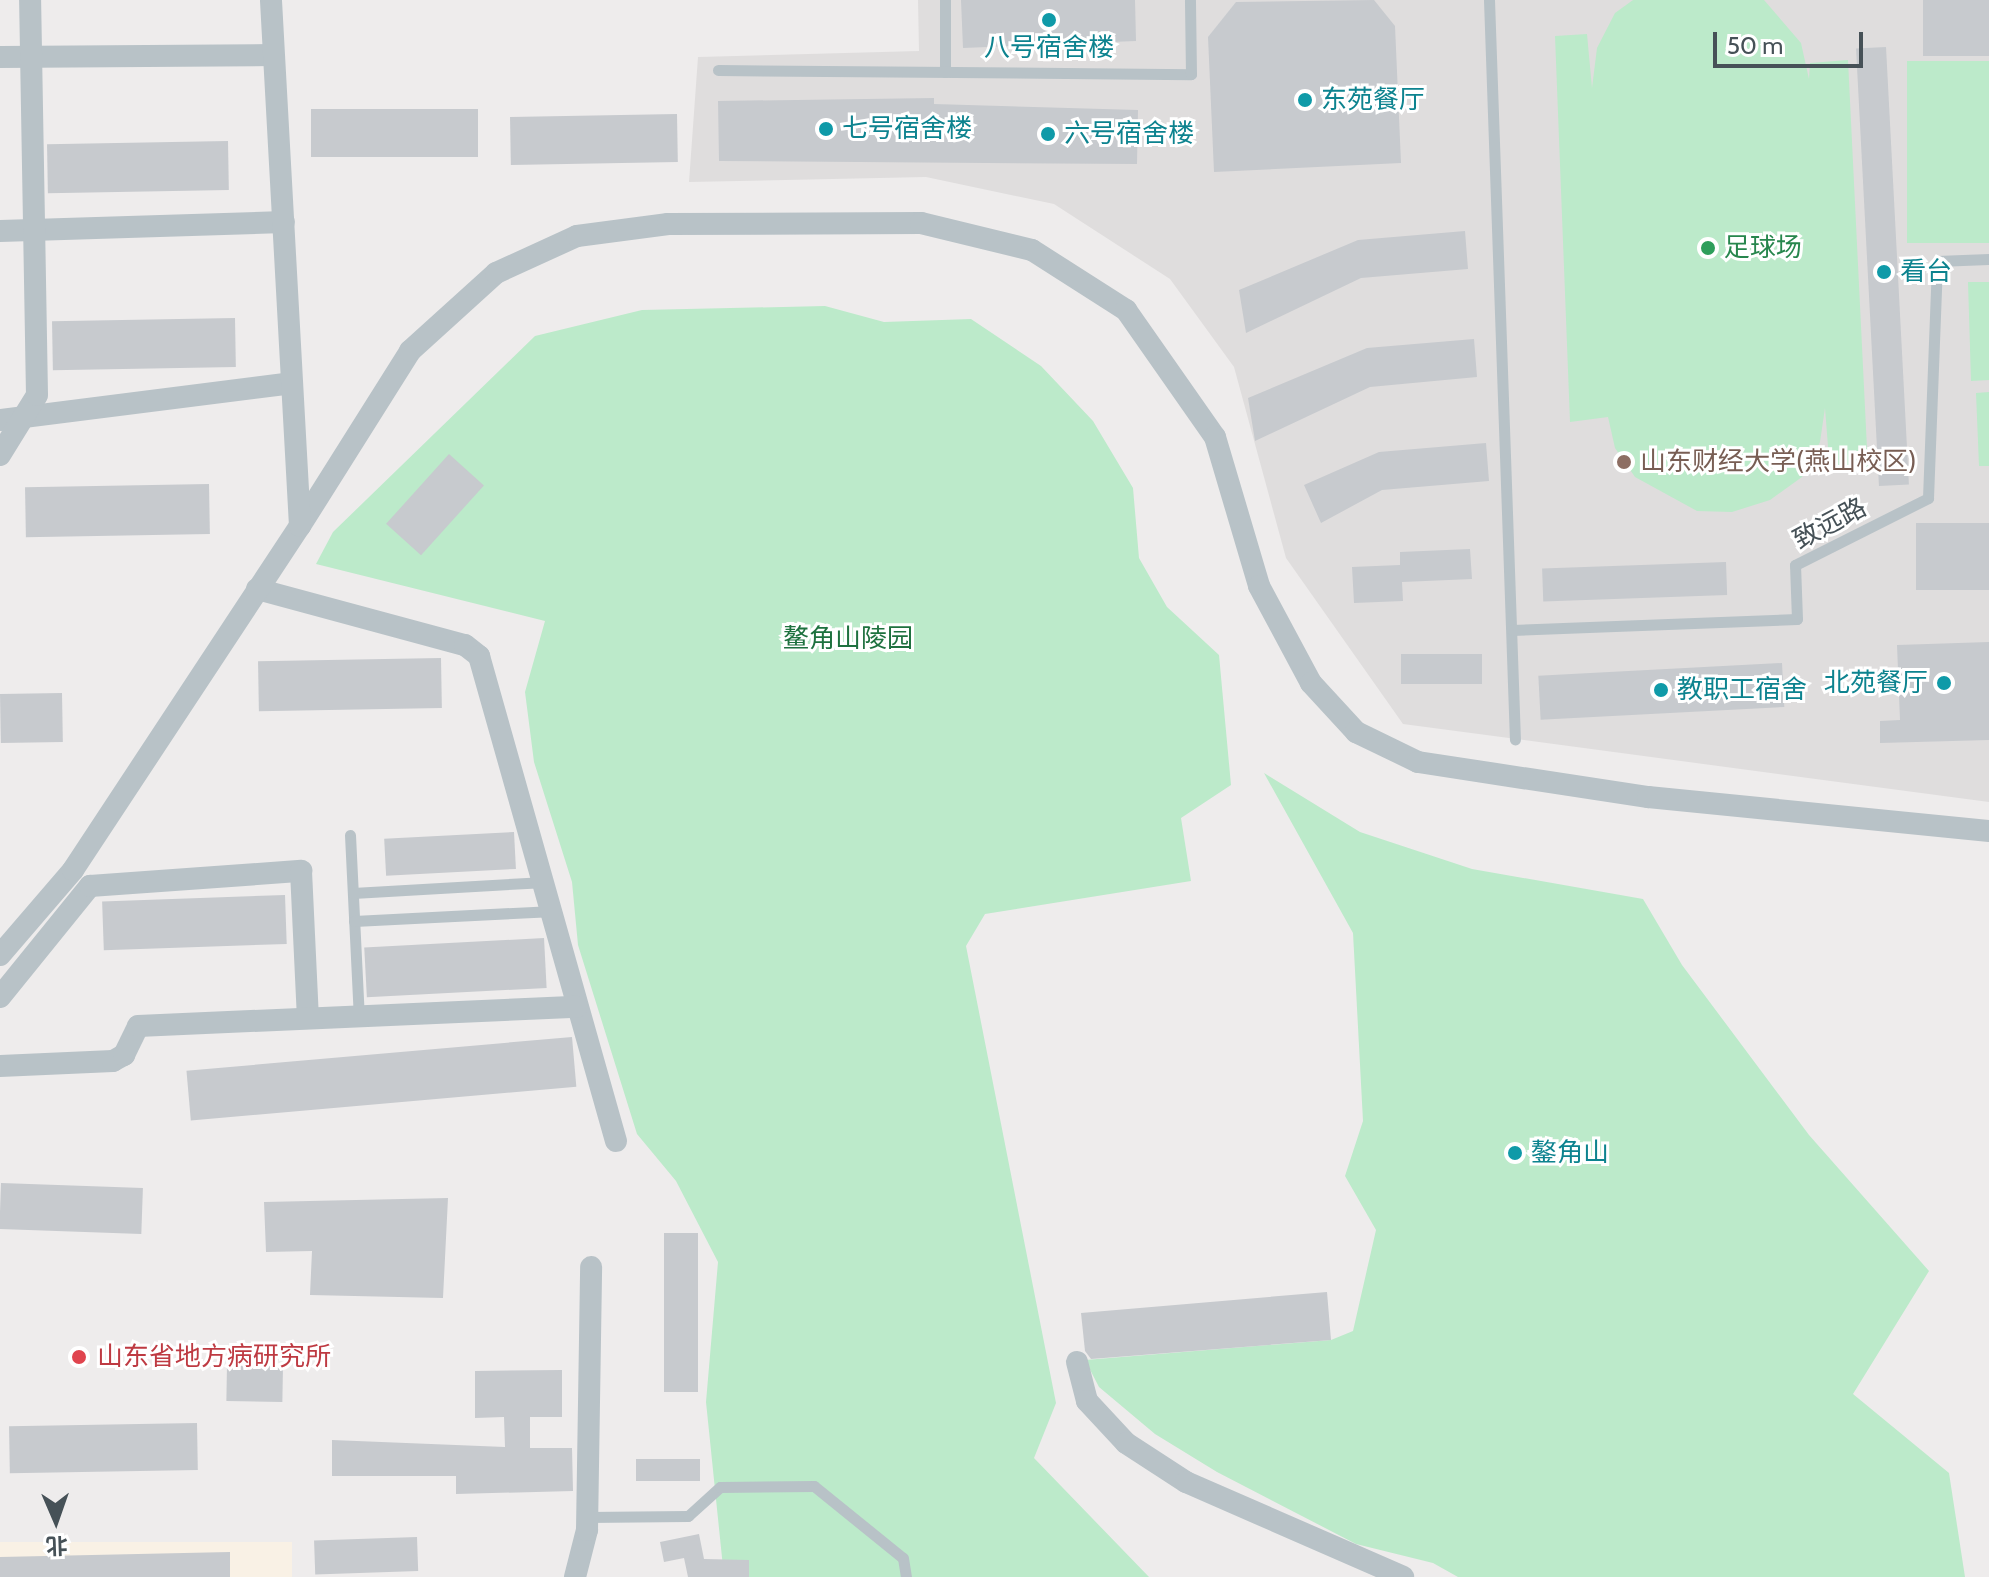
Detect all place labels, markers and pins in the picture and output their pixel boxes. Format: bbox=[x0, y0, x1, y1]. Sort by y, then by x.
marker: 八号宿舍楼 bbox=[1040, 11, 1058, 29]
place label: 八号宿舍楼 bbox=[984, 32, 1114, 64]
place label: 东苑餐厅 bbox=[1321, 84, 1425, 116]
marker: 东苑餐厅 bbox=[1296, 91, 1314, 109]
place label: 七号宿舍楼 bbox=[842, 113, 972, 145]
place label: 六号宿舍楼 bbox=[1064, 118, 1194, 150]
marker: 七号宿舍楼 bbox=[817, 120, 835, 138]
marker: 六号宿舍楼 bbox=[1039, 125, 1057, 143]
place label: 足球场 bbox=[1724, 232, 1802, 264]
marker: 足球场 bbox=[1699, 239, 1717, 257]
place label: 看台 bbox=[1900, 256, 1952, 288]
marker: 看台 bbox=[1875, 263, 1893, 281]
place label: 山东财经大学(燕山校区) bbox=[1640, 446, 1916, 478]
marker: 山东财经大学(燕山校区) bbox=[1615, 453, 1633, 471]
place label: 北苑餐厅 bbox=[1824, 667, 1928, 699]
place label: 教职工宿舍 bbox=[1677, 674, 1807, 706]
marker: 北苑餐厅 bbox=[1935, 674, 1953, 692]
marker: 教职工宿舍 bbox=[1652, 681, 1670, 699]
place label: 鏊角山 bbox=[1531, 1137, 1609, 1169]
marker: 鏊角山 bbox=[1506, 1144, 1524, 1162]
place label: 山东省地方病研究所 bbox=[97, 1341, 331, 1373]
marker: 山东省地方病研究所 bbox=[68, 1346, 90, 1368]

